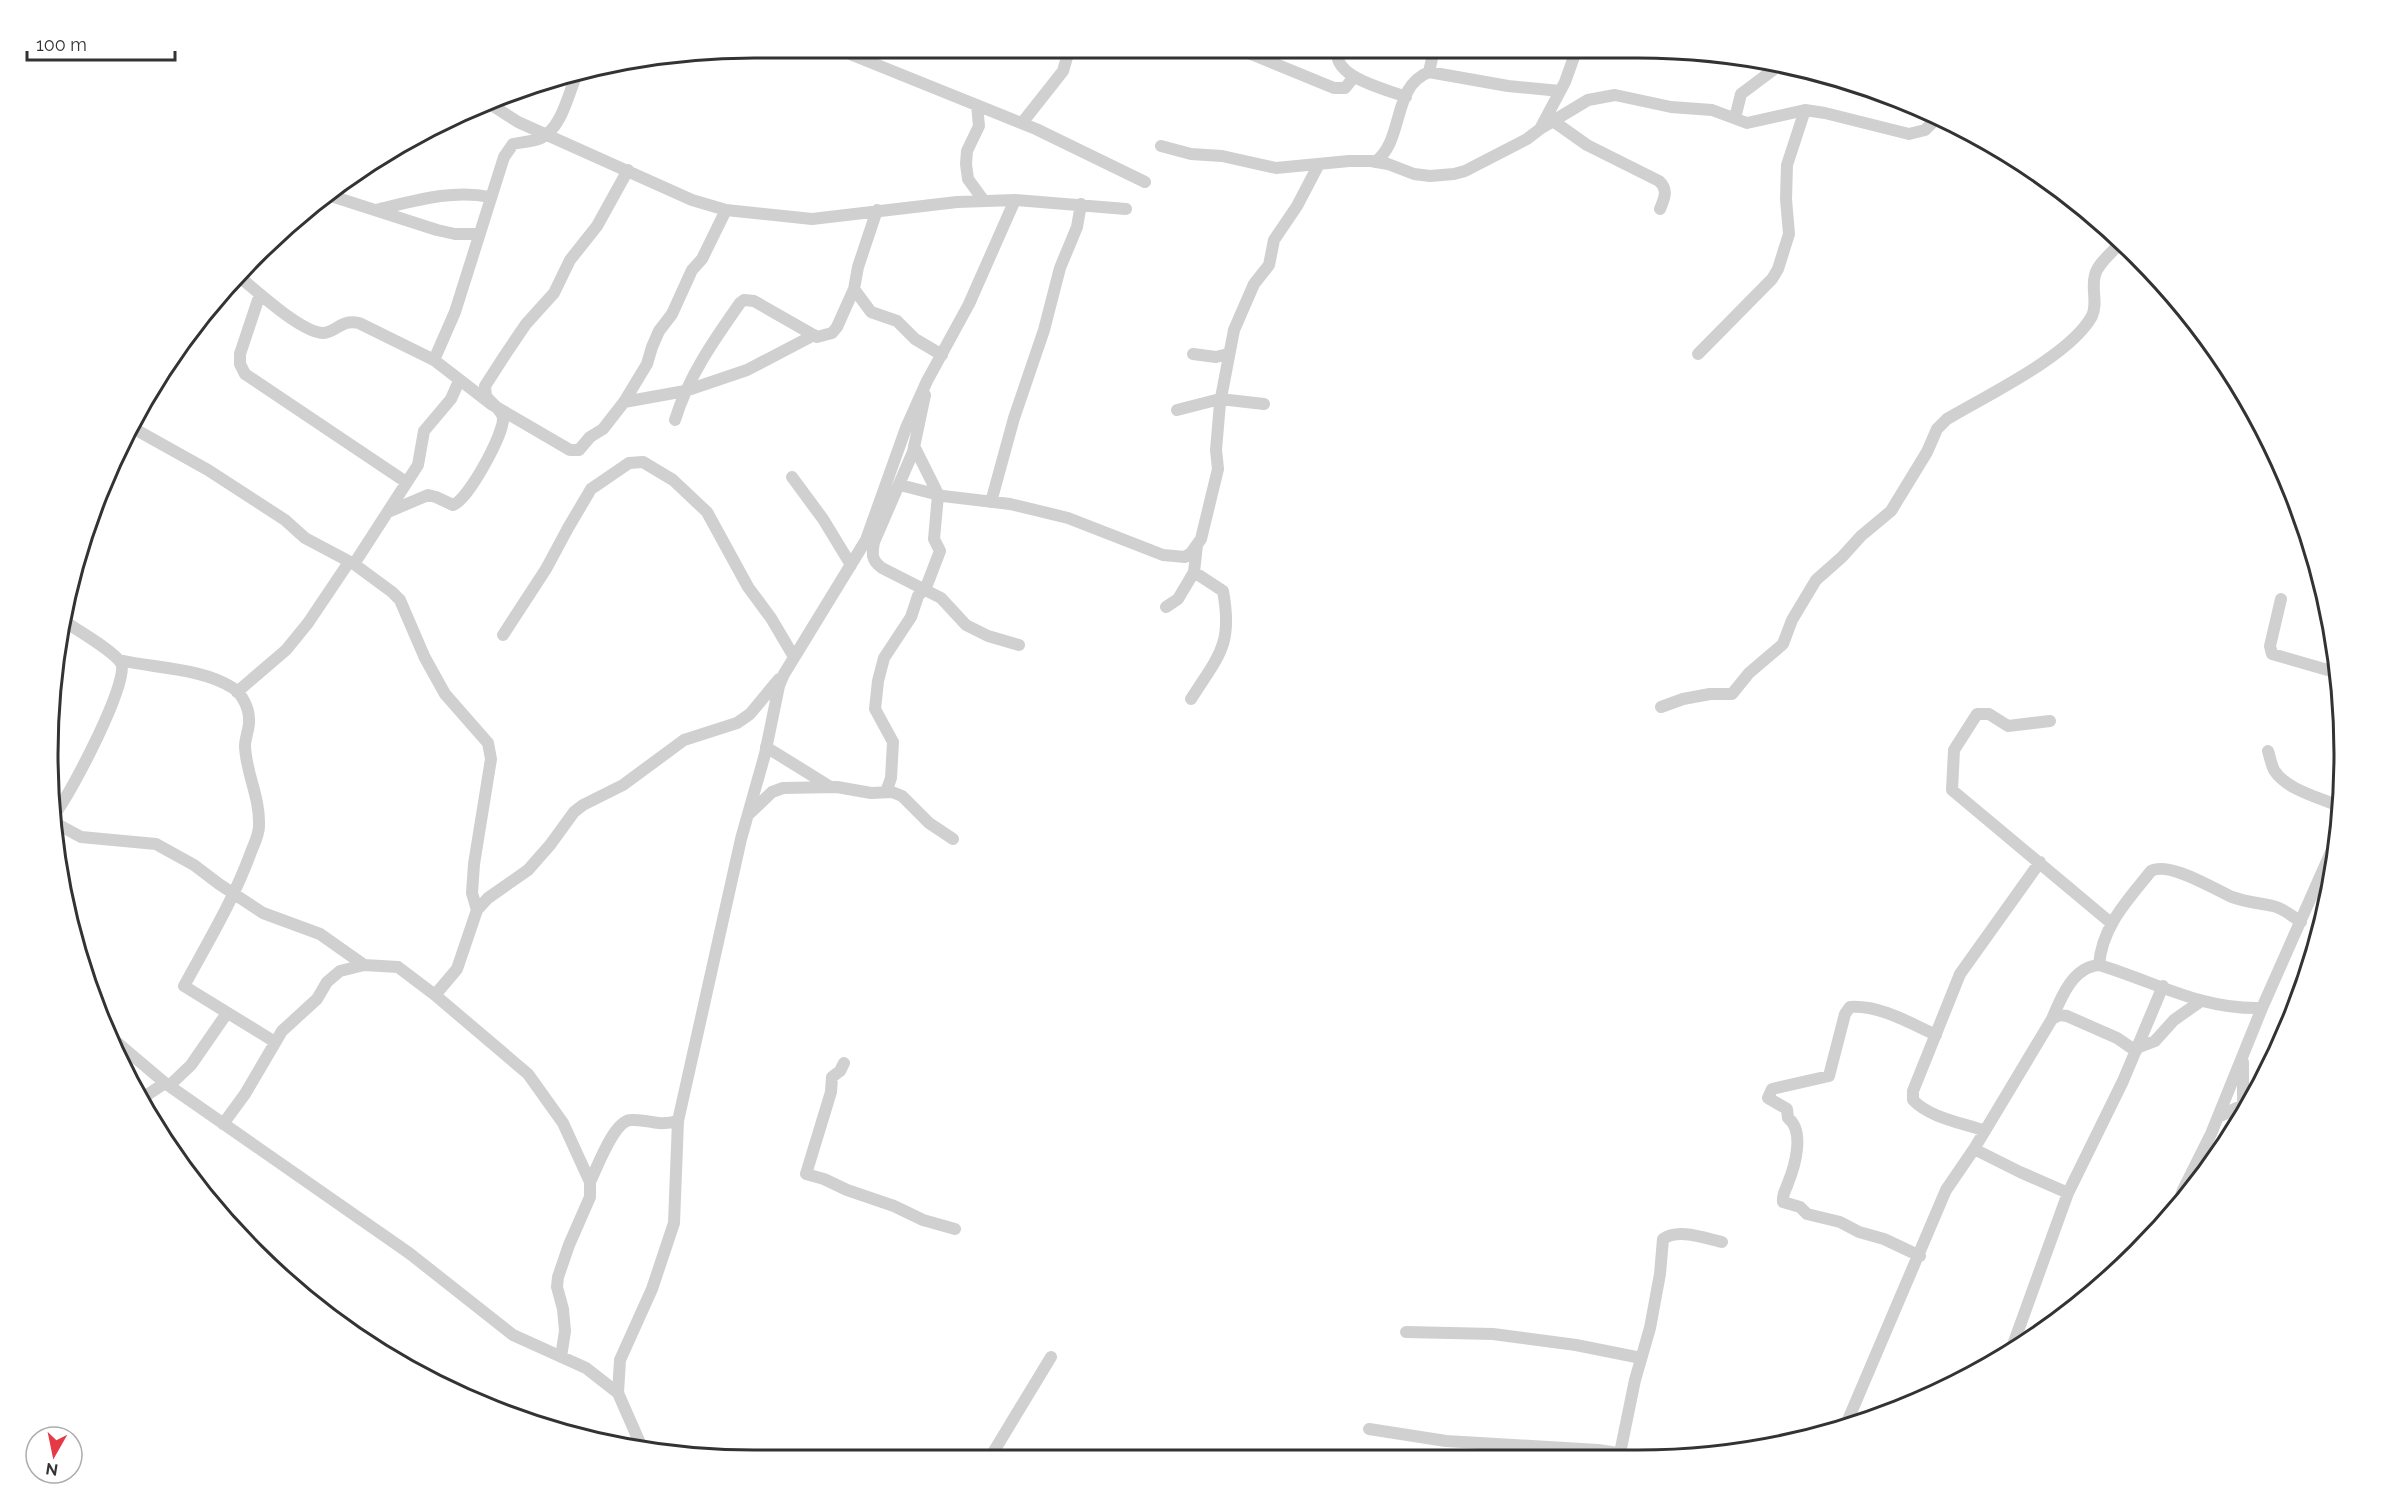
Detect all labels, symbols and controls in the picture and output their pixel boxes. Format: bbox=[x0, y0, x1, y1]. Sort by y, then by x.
scale bar bbox=[27, 24, 176, 62]
text: 100 m bbox=[36, 34, 87, 55]
north arrow bbox=[24, 1425, 84, 1485]
text: N bbox=[44, 1459, 59, 1480]

